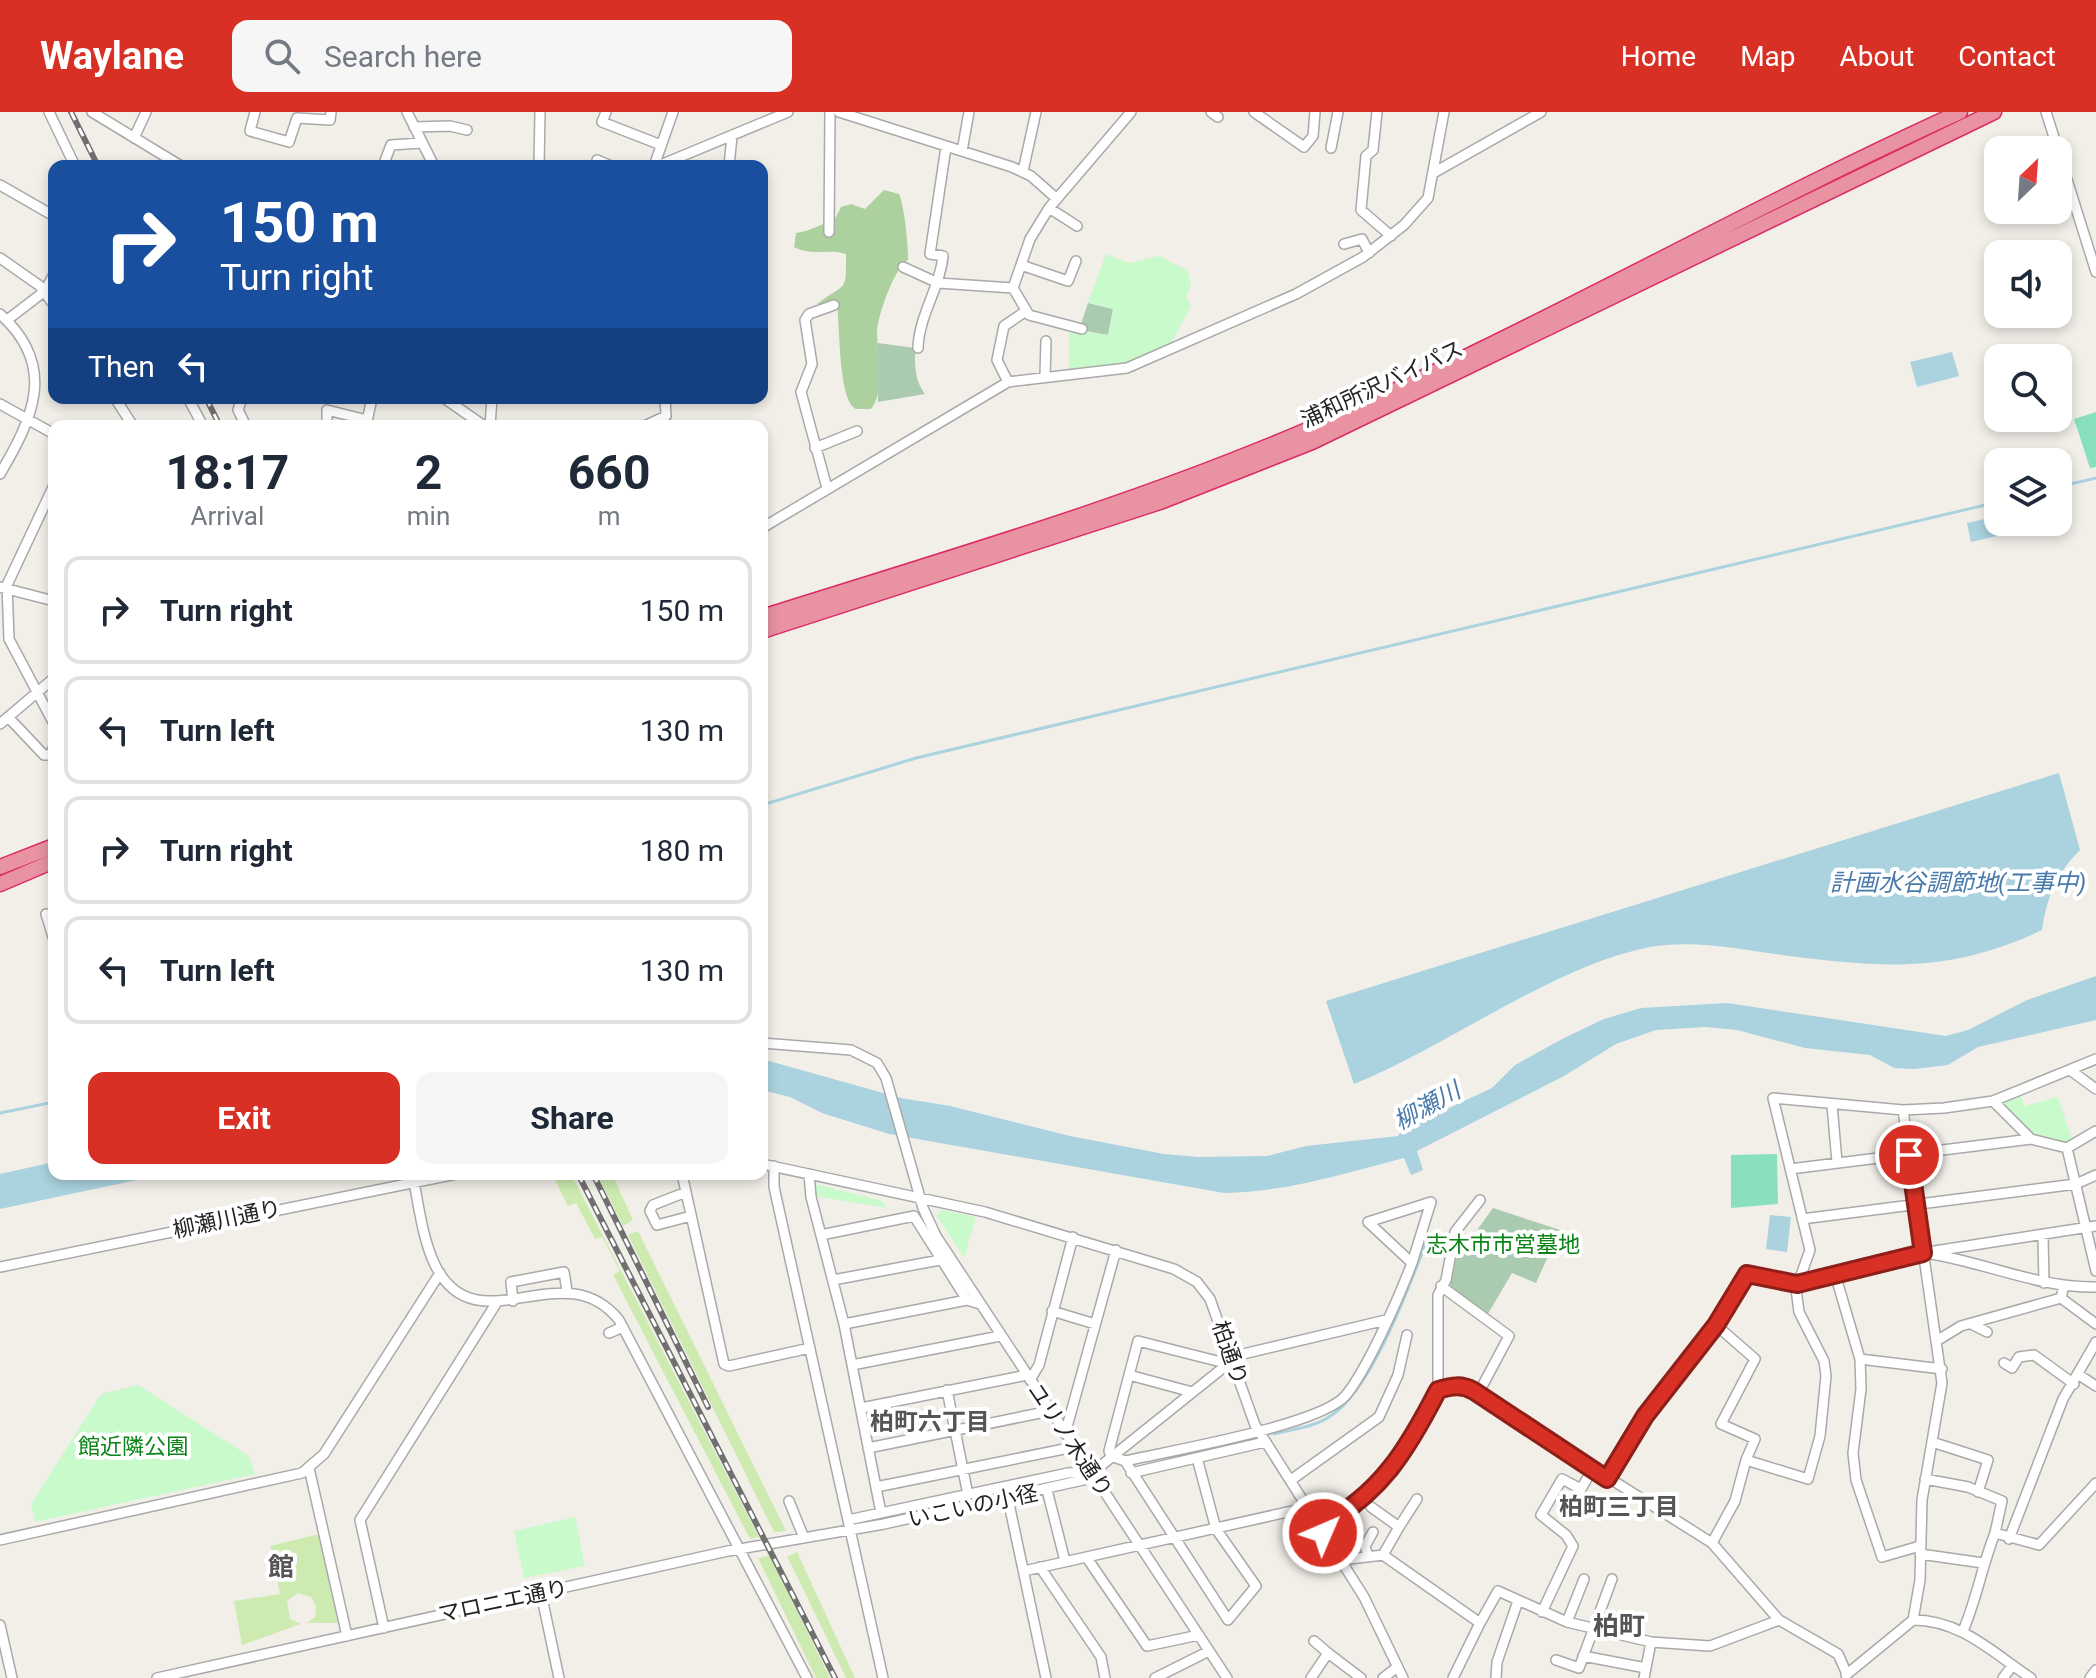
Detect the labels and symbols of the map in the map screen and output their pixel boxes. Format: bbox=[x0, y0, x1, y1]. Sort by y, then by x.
north arrow bbox=[1984, 136, 2072, 224]
street label: 浦和所沢バイパス bbox=[1297, 336, 1467, 432]
water label: 計画水谷調節地(工事中) bbox=[1830, 869, 2086, 897]
water label: 柳瀬川 bbox=[1389, 1075, 1468, 1136]
pin bbox=[1875, 1121, 1943, 1189]
street label: 柳瀬川通り bbox=[171, 1195, 283, 1243]
park label: 志木市市営墓地 bbox=[1426, 1232, 1580, 1257]
street label: 柏通り bbox=[1207, 1318, 1253, 1388]
street label: ユリノ木通り bbox=[1023, 1378, 1117, 1502]
district label: 柏町六丁目 bbox=[870, 1408, 990, 1436]
park label: 館近隣公園 bbox=[78, 1434, 188, 1459]
street label: いこいの小径 bbox=[906, 1480, 1040, 1532]
position arrow bbox=[1281, 1491, 1365, 1575]
district label: 柏町三丁目 bbox=[1559, 1493, 1679, 1521]
district label: 館 bbox=[268, 1552, 294, 1582]
street label: マロニエ通り bbox=[436, 1575, 570, 1627]
district label: 柏町 bbox=[1593, 1611, 1645, 1641]

